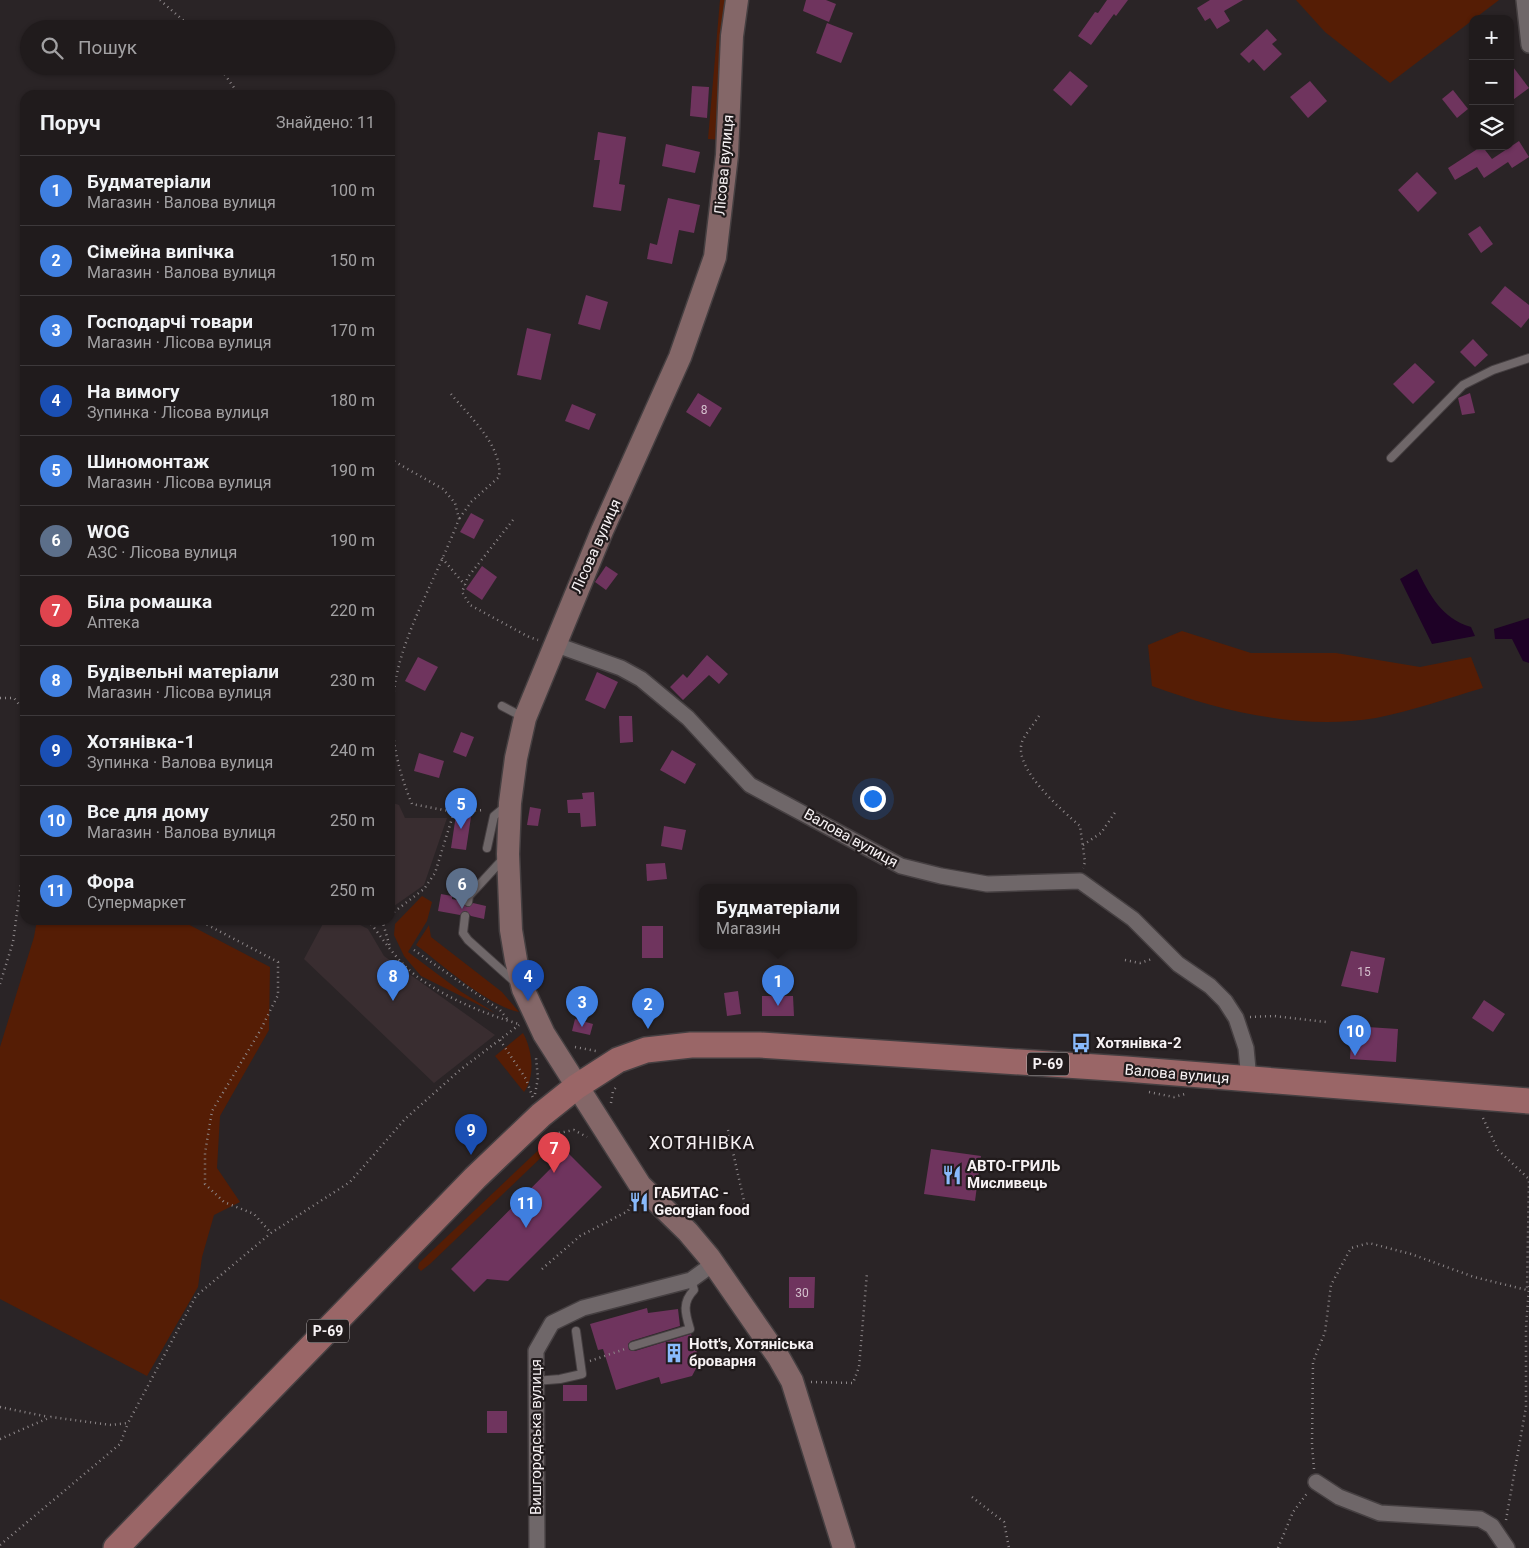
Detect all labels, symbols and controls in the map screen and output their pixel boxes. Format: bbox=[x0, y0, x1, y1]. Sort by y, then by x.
map controls bbox=[1469, 15, 1514, 150]
button: + bbox=[1469, 15, 1514, 60]
search box bbox=[20, 20, 395, 75]
icon: search bbox=[38, 34, 66, 62]
text: Пошук bbox=[78, 36, 137, 59]
button: − bbox=[1469, 60, 1514, 105]
button: layers bbox=[1469, 105, 1514, 150]
text: Поруч bbox=[40, 111, 101, 135]
text: Знайдено: 11 bbox=[276, 113, 375, 132]
street label: Лісова вулиця bbox=[711, 114, 737, 216]
text: Будматеріали bbox=[87, 170, 211, 193]
text: 1 bbox=[51, 181, 61, 200]
text: 100 m bbox=[330, 181, 375, 200]
text: Магазин · Валова вулиця bbox=[87, 193, 276, 212]
text: Сімейна випічка bbox=[87, 240, 234, 263]
text: 2 bbox=[51, 251, 61, 270]
text: 150 m bbox=[330, 251, 375, 270]
text: Магазин · Валова вулиця bbox=[87, 263, 276, 282]
text: Господарчі товари bbox=[87, 310, 253, 333]
text: 3 bbox=[51, 321, 61, 340]
text: 170 m bbox=[330, 321, 375, 340]
text: Магазин · Лісова вулиця bbox=[87, 333, 272, 352]
text: На вимогу bbox=[87, 380, 180, 403]
text: 4 bbox=[51, 391, 61, 410]
text: 180 m bbox=[330, 391, 375, 410]
text: Зупинка · Лісова вулиця bbox=[87, 403, 269, 422]
house number: 8 bbox=[701, 403, 708, 417]
text: Шиномонтаж bbox=[87, 450, 209, 473]
text: 5 bbox=[51, 461, 61, 480]
text: 190 m bbox=[330, 461, 375, 480]
text: Магазин · Лісова вулиця bbox=[87, 473, 272, 492]
street label: Лісова вулиця bbox=[567, 496, 625, 596]
text: WOG bbox=[87, 520, 130, 543]
text: 6 bbox=[51, 531, 61, 550]
text: 190 m bbox=[330, 531, 375, 550]
text: АЗС · Лісова вулиця bbox=[87, 543, 237, 562]
text: Біла ромашка bbox=[87, 590, 212, 613]
text: 7 bbox=[51, 601, 61, 620]
text: 220 m bbox=[330, 601, 375, 620]
text: Аптека bbox=[87, 613, 140, 632]
text: Будівельні матеріали bbox=[87, 660, 279, 683]
text: 8 bbox=[51, 671, 61, 690]
text: 230 m bbox=[330, 671, 375, 690]
text: Магазин · Лісова вулиця bbox=[87, 683, 272, 702]
text: Хотянівка-1 bbox=[87, 730, 195, 753]
text: 9 bbox=[51, 741, 61, 760]
text: 240 m bbox=[330, 741, 375, 760]
text: Зупинка · Валова вулиця bbox=[87, 753, 273, 772]
your location bbox=[860, 786, 886, 812]
pin: 5 bbox=[445, 788, 477, 829]
text: Все для дому bbox=[87, 800, 209, 823]
street label: Валова вулиця bbox=[801, 805, 901, 871]
text: 10 bbox=[47, 811, 65, 830]
text: 250 m bbox=[330, 811, 375, 830]
text: Магазин · Валова вулиця bbox=[87, 823, 276, 842]
pin: 6 bbox=[446, 868, 478, 909]
text: Фора bbox=[87, 870, 134, 893]
text: 11 bbox=[47, 881, 65, 900]
text: 250 m bbox=[330, 881, 375, 900]
popup bbox=[699, 884, 857, 949]
text: Супермаркет bbox=[87, 893, 186, 912]
text: Будматеріали bbox=[716, 896, 840, 919]
text: Магазин bbox=[716, 919, 781, 938]
pin: 8 bbox=[377, 960, 409, 1001]
pin: 4 bbox=[512, 960, 544, 1001]
pin: 1 bbox=[762, 965, 794, 1006]
house number: 15 bbox=[1357, 965, 1371, 979]
pin: 3 bbox=[566, 986, 598, 1027]
pin: 2 bbox=[632, 988, 664, 1029]
pin: 10 bbox=[1339, 1015, 1371, 1056]
bus stop icon: Хотянівка-2 bbox=[1070, 1032, 1092, 1054]
place label: Хотянівка-2 bbox=[1096, 1034, 1182, 1052]
road number: Р-69 bbox=[1027, 1052, 1069, 1076]
street label: Валова вулиця bbox=[1124, 1060, 1230, 1088]
pin: 9 bbox=[455, 1114, 487, 1155]
pin: 7 bbox=[538, 1132, 570, 1173]
district label: ХОТЯНІВКА bbox=[649, 1132, 755, 1153]
place label: АВТО-ГРИЛЬ Мисливець bbox=[967, 1157, 1060, 1192]
restaurant icon: АВТО-ГРИЛЬ Мисливець bbox=[941, 1164, 963, 1186]
place label: ГАБИТАС - Georgian food bbox=[654, 1184, 750, 1219]
pin: 11 bbox=[510, 1187, 542, 1228]
restaurant icon: ГАБИТАС - Georgian food bbox=[628, 1191, 650, 1213]
house number: 30 bbox=[795, 1286, 809, 1300]
road number: Р-69 bbox=[307, 1320, 349, 1342]
place label: Hott's, Хотяніська броварня bbox=[689, 1335, 814, 1370]
building icon: Hott's, Хотяніська броварня bbox=[663, 1342, 685, 1364]
street label: Вишгородська вулиця bbox=[527, 1359, 545, 1515]

